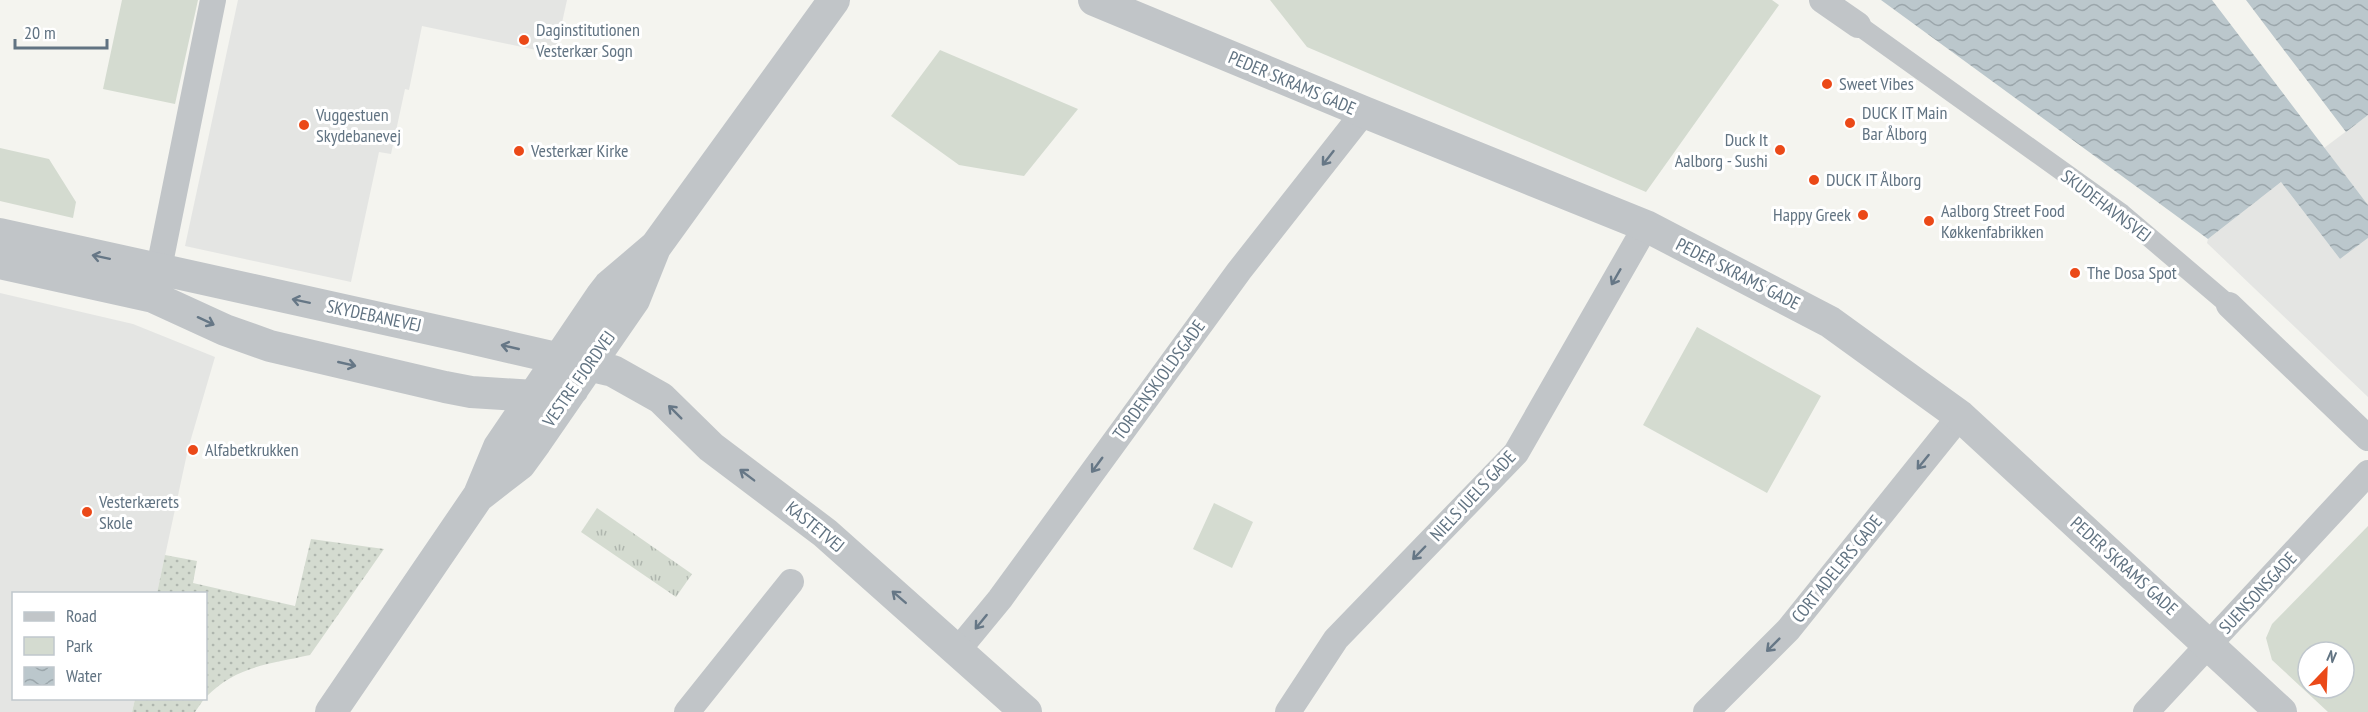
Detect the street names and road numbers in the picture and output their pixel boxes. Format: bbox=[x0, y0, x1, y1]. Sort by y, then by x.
street label: PEDER SKRAMS GADE bbox=[1225, 45, 1359, 120]
street label: SKUDEHAVNSVEJ bbox=[2057, 164, 2156, 247]
street label: PEDER SKRAMS GADE bbox=[1672, 232, 1804, 315]
street label: SKYDEBANEVEJ bbox=[325, 294, 424, 337]
street label: TORDENSKJOLDSGADE bbox=[1107, 315, 1210, 444]
street label: VESTRE FJORDVEJ bbox=[537, 326, 620, 432]
street label: NIELS JUELS GADE bbox=[1425, 446, 1520, 546]
street label: KASTETVEJ bbox=[781, 496, 849, 557]
street label: CORT ADELERS GADE bbox=[1786, 510, 1887, 627]
street label: PEDER SKRAMS GADE bbox=[2066, 511, 2183, 620]
street label: SUENSONSGADE bbox=[2214, 547, 2302, 639]

